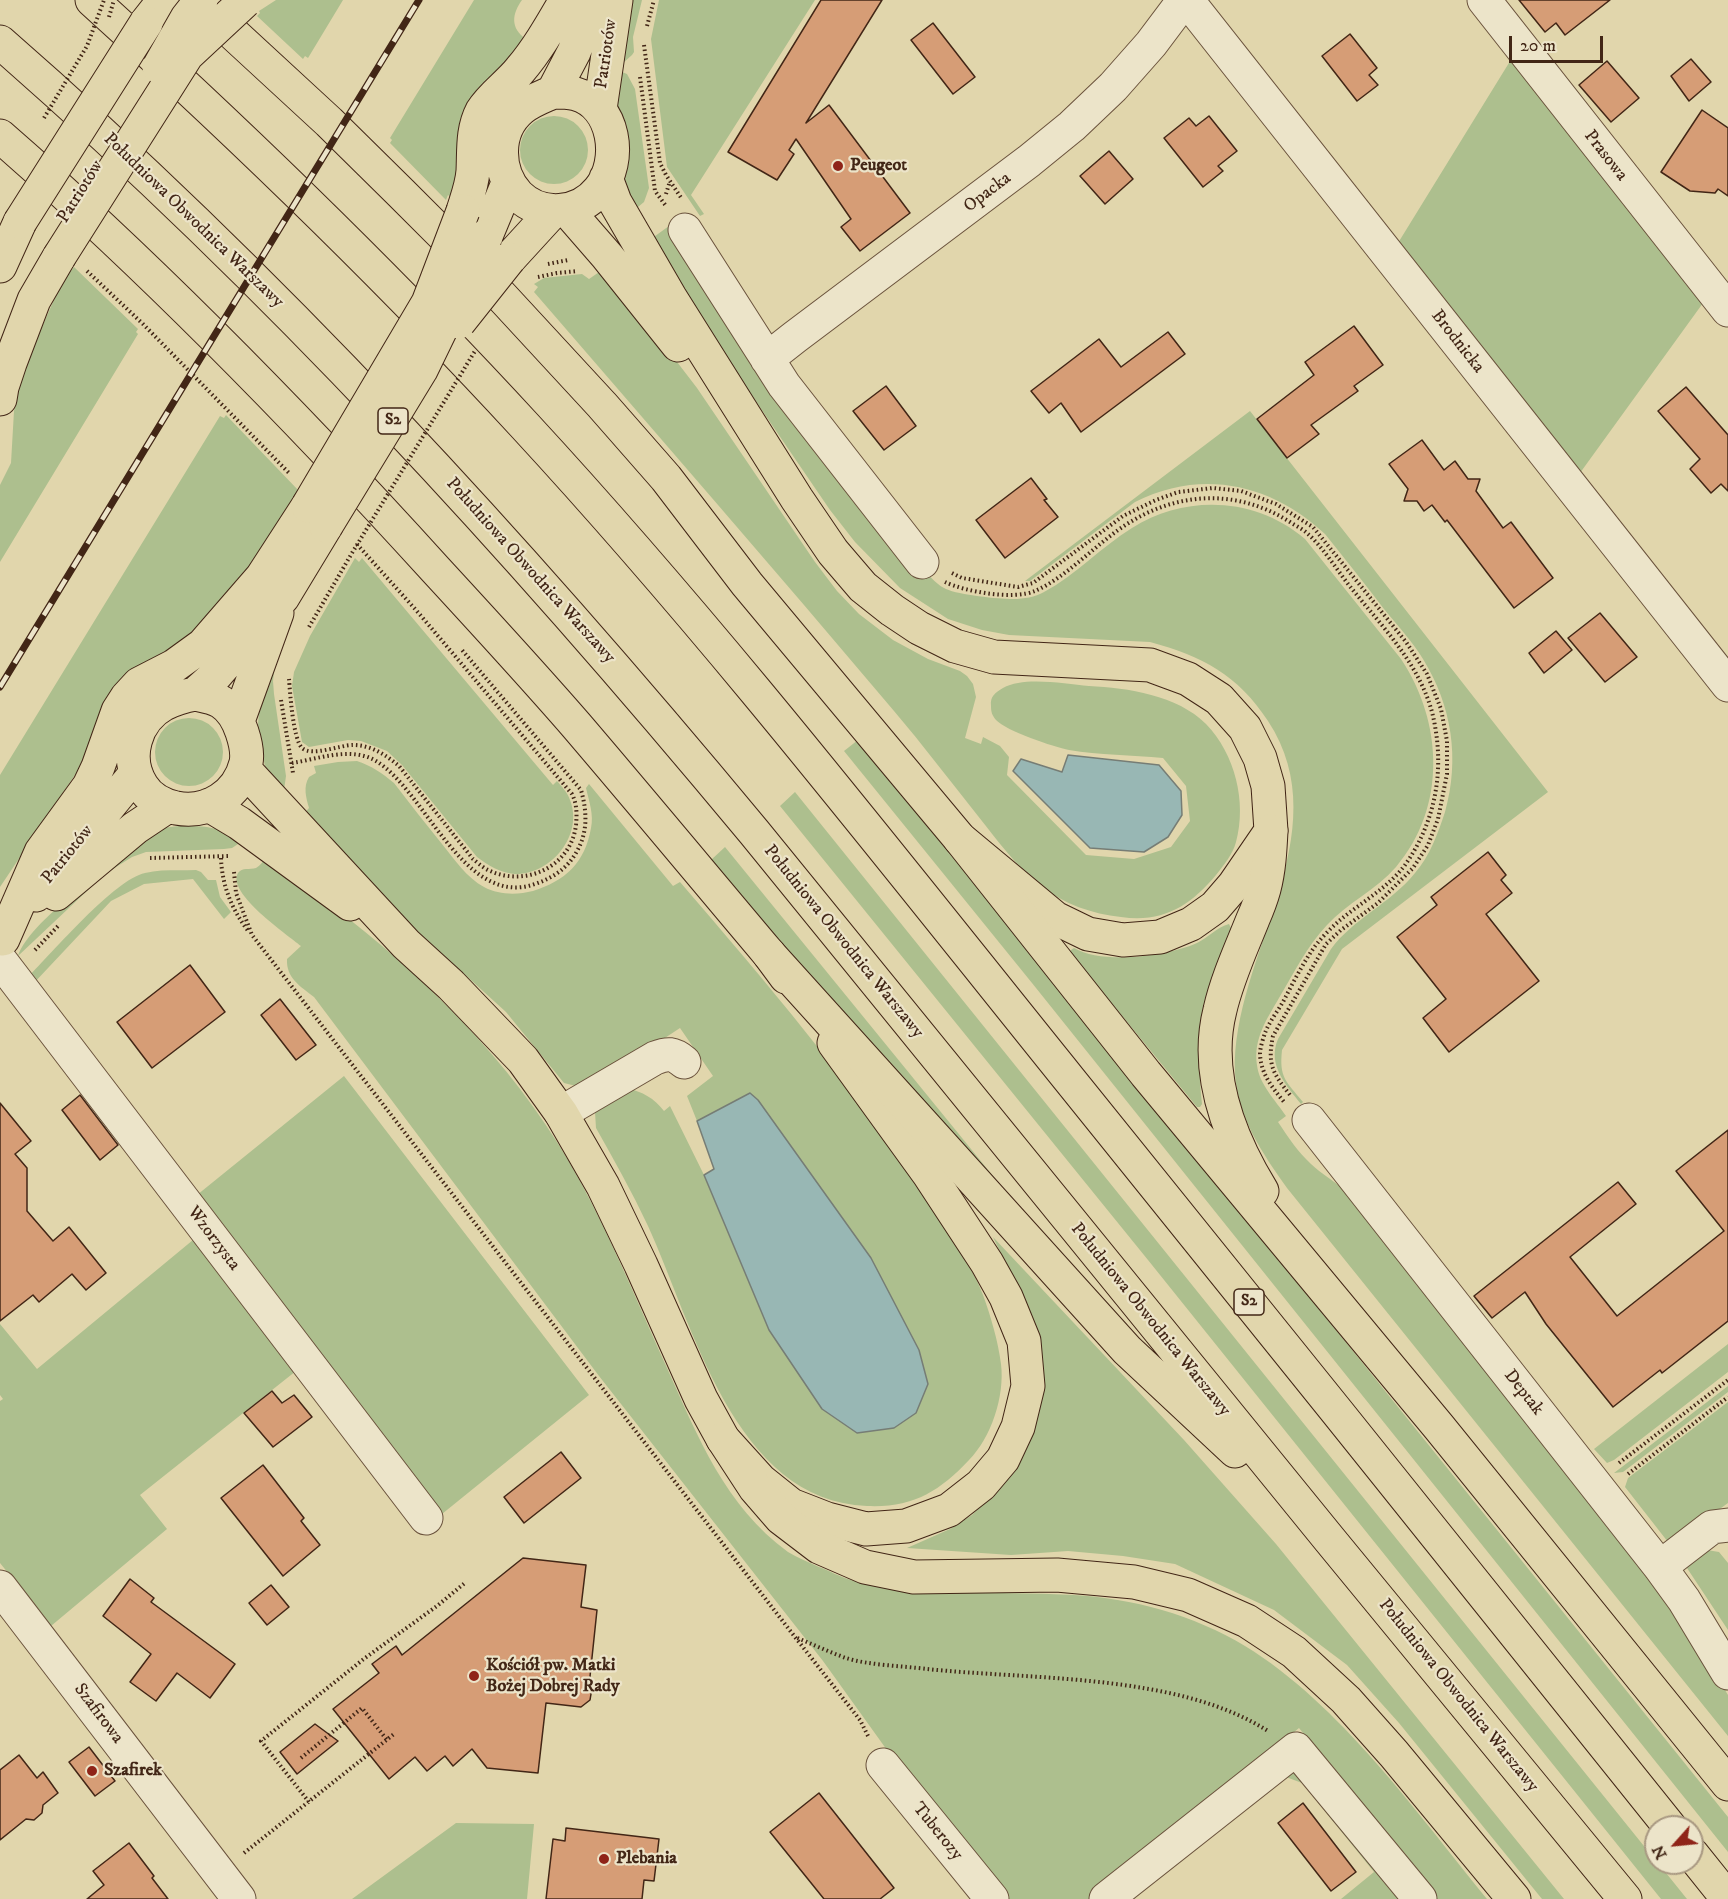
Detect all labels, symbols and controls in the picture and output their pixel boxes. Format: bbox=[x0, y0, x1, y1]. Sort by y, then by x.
street label: Patriotów bbox=[591, 18, 623, 90]
scale bar bbox=[1512, 24, 1606, 62]
text: 20 m bbox=[1520, 35, 1556, 57]
street label: Prasowa bbox=[1578, 126, 1632, 186]
street label: Południowa Obwodnica Warszawy bbox=[98, 129, 288, 313]
place label: Peugeot bbox=[850, 155, 907, 177]
street label: Patriotów bbox=[53, 157, 109, 227]
marker: Peugeot bbox=[831, 159, 845, 173]
street label: Opacka bbox=[960, 168, 1016, 218]
street label: Brodnicka bbox=[1426, 306, 1488, 378]
road number: S2 bbox=[378, 408, 408, 434]
street label: Południowa Obwodnica Warszawy bbox=[441, 474, 619, 668]
street label: Patriotów bbox=[38, 821, 98, 889]
street label: Południowa Obwodnica Warszawy bbox=[758, 841, 928, 1043]
street label: Wzorzysta bbox=[182, 1203, 244, 1275]
street label: Południowa Obwodnica Warszawy bbox=[1065, 1219, 1235, 1421]
road number: S2 bbox=[1234, 1289, 1264, 1315]
street label: Deptak bbox=[1498, 1366, 1548, 1420]
street label: Południowa Obwodnica Warszawy bbox=[1373, 1595, 1543, 1797]
place label: Kościół pw. Matki Bożej Dobrej Rady bbox=[486, 1655, 619, 1698]
marker: Kościół pw. Matki Bożej Dobrej Rady bbox=[467, 1669, 481, 1683]
street label: Szafirowa bbox=[68, 1680, 128, 1748]
place label: Szafirek bbox=[104, 1760, 162, 1782]
marker: Szafirek bbox=[85, 1764, 99, 1778]
street label: Tuberozy bbox=[907, 1799, 967, 1865]
north arrow bbox=[1644, 1815, 1704, 1875]
text: N bbox=[1648, 1842, 1672, 1863]
place label: Plebania bbox=[616, 1848, 677, 1870]
marker: Plebania bbox=[597, 1852, 611, 1866]

